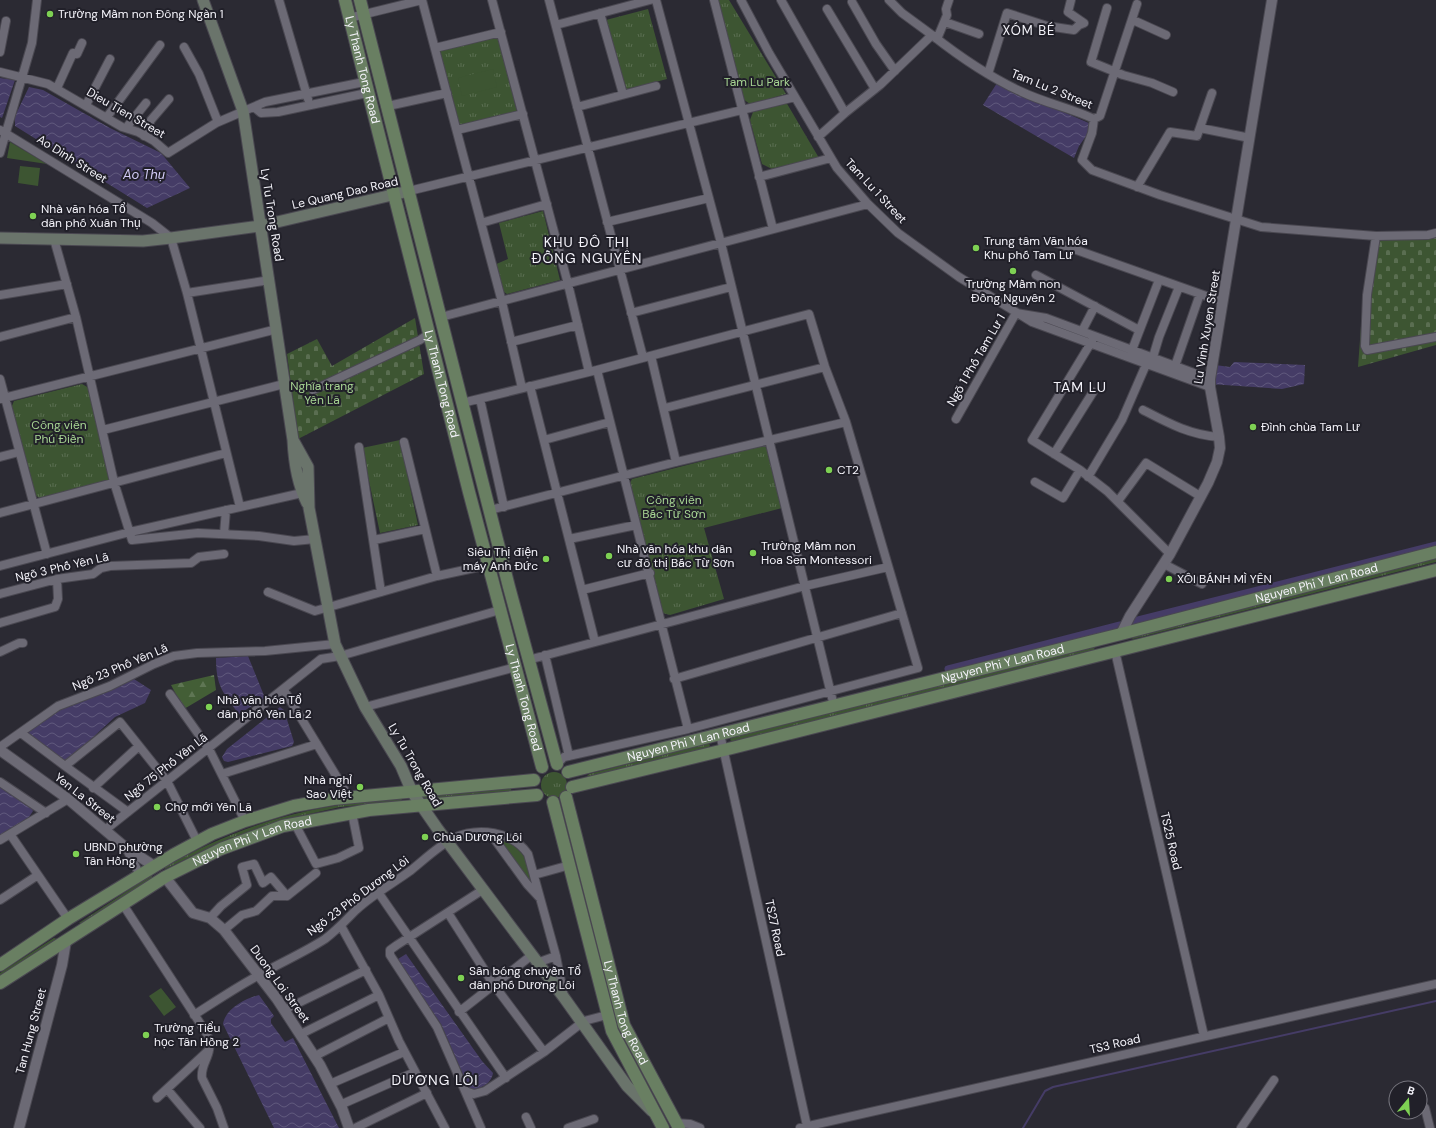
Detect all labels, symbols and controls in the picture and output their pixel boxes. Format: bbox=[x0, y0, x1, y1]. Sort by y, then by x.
place label: Trường Mầm non Đông Ngàn 1 bbox=[58, 6, 224, 22]
marker: Trường Mầm non Đông Ngàn 1 bbox=[45, 9, 55, 19]
street label: Ly Thanh Tong Road bbox=[341, 14, 384, 125]
district label: XÓM BÉ bbox=[1003, 21, 1055, 39]
street label: Tam Lu 2 Street bbox=[1009, 65, 1095, 113]
park label: Tam Lu Park bbox=[724, 74, 790, 90]
street label: Dieu Tien Street bbox=[84, 84, 169, 142]
street label: Ao Dinh Street bbox=[34, 131, 110, 187]
street label: Tam Lu 1 Street bbox=[842, 155, 911, 227]
water label: Ao Thụ bbox=[122, 166, 165, 183]
street label: Ly Tu Trong Road bbox=[257, 167, 287, 263]
street label: Le Quang Dao Road bbox=[290, 173, 400, 213]
place label: Nhà văn hóa Tổ dân phố Xuân Thụ bbox=[41, 201, 141, 231]
marker: Nhà văn hóa Tổ dân phố Xuân Thụ bbox=[28, 211, 38, 221]
district label: KHU ĐÔ THỊ ĐỒNG NGUYÊN bbox=[532, 233, 642, 267]
place label: Trung tâm Văn hóa Khu phố Tam Lư bbox=[984, 233, 1088, 263]
marker: Trung tâm Văn hóa Khu phố Tam Lư bbox=[971, 243, 981, 253]
marker: Trường Mầm non Đồng Nguyên 2 bbox=[1008, 266, 1018, 276]
street label: Lu Vinh Xuyen Street bbox=[1190, 269, 1224, 385]
place label: Trường Mầm non Đồng Nguyên 2 bbox=[966, 276, 1060, 306]
street label: Ngõ 1 Phố Tam Lư 1 bbox=[943, 311, 1009, 409]
street label: Ly Thanh Tong Road bbox=[421, 329, 463, 439]
park label: Nghĩa trang Yên Lã bbox=[290, 378, 354, 408]
district label: TAM LU bbox=[1053, 378, 1107, 396]
park label: Công viên Phú Điền bbox=[31, 417, 87, 447]
place label: Đình chùa Tam Lư bbox=[1261, 419, 1360, 435]
marker: Đình chùa Tam Lư bbox=[1248, 422, 1258, 432]
place label: CT2 bbox=[837, 462, 859, 478]
marker: CT2 bbox=[824, 465, 834, 475]
park label: Công viên Bắc Từ Sơn bbox=[642, 492, 706, 522]
place label: Trường Mầm non Hoa Sen Montessori bbox=[761, 538, 872, 568]
place label: Nhà văn hóa khu dân cư đô thị Bắc Từ Sơn bbox=[617, 541, 735, 571]
place label: Siêu Thị điện máy Anh Đức bbox=[463, 544, 538, 574]
street label: Ngõ 3 Phố Yên Lã bbox=[14, 548, 110, 586]
marker: Trường Mầm non Hoa Sen Montessori bbox=[748, 548, 758, 558]
marker: Nhà văn hóa khu dân cư đô thị Bắc Từ Sơn bbox=[604, 551, 614, 561]
marker: Siêu Thị điện máy Anh Đức bbox=[541, 554, 551, 564]
street label: Nguyen Phi Y Lan Road bbox=[1254, 559, 1380, 607]
place label: XÔI BÁNH MÌ YÊN bbox=[1177, 571, 1272, 587]
marker: XÔI BÁNH MÌ YÊN bbox=[1164, 574, 1174, 584]
street label: Ngõ 23 Phố Yên Lã bbox=[70, 640, 170, 694]
street label: Nguyen Phi Y Lan Road bbox=[940, 641, 1066, 687]
street label: Ly Thanh Tong Road bbox=[502, 642, 545, 753]
place label: Nhà văn hóa Tổ dân phố Yên Lã 2 bbox=[217, 692, 312, 722]
marker: Nhà văn hóa Tổ dân phố Yên Lã 2 bbox=[204, 702, 214, 712]
street label: Nguyen Phi Y Lan Road bbox=[625, 719, 751, 765]
street label: Ly Tu Trong Road bbox=[385, 720, 445, 810]
street label: Ngõ 75 Phố Yên Lã bbox=[121, 729, 211, 805]
street label: Yen La Street bbox=[51, 769, 119, 827]
place label: Nhà nghỉ Sao Việt bbox=[304, 772, 352, 802]
marker: Nhà nghỉ Sao Việt bbox=[355, 782, 365, 792]
place label: Chợ mới Yên Lã bbox=[165, 799, 252, 815]
marker: Chợ mới Yên Lã bbox=[152, 802, 162, 812]
street label: TS25 Road bbox=[1157, 811, 1185, 871]
street label: Nguyen Phi Y Lan Road bbox=[190, 813, 313, 870]
place label: Chùa Dương Lôi bbox=[433, 829, 522, 845]
marker: Chùa Dương Lôi bbox=[420, 832, 430, 842]
place label: UBND phường Tân Hồng bbox=[84, 839, 163, 869]
marker: UBND phường Tân Hồng bbox=[71, 849, 81, 859]
street label: Ngõ 23 Phố Dương Lôi bbox=[304, 852, 412, 940]
street label: TS27 Road bbox=[761, 898, 789, 958]
street label: Duong Loi Street bbox=[246, 942, 314, 1026]
street label: Ly Thanh Tong Road bbox=[600, 959, 652, 1067]
place label: Sân bóng chuyền Tổ dân phố Dương Lôi bbox=[469, 963, 581, 993]
marker: Sân bóng chuyền Tổ dân phố Dương Lôi bbox=[456, 973, 466, 983]
street label: Tan Hung Street bbox=[12, 986, 50, 1076]
place label: Trường Tiểu học Tân Hồng 2 bbox=[154, 1020, 239, 1050]
marker: Trường Tiểu học Tân Hồng 2 bbox=[141, 1030, 151, 1040]
street label: TS3 Road bbox=[1088, 1030, 1142, 1058]
district label: DƯƠNG LÔI bbox=[391, 1071, 479, 1089]
north arrow bbox=[1388, 1080, 1428, 1120]
text: B bbox=[1406, 1083, 1417, 1098]

